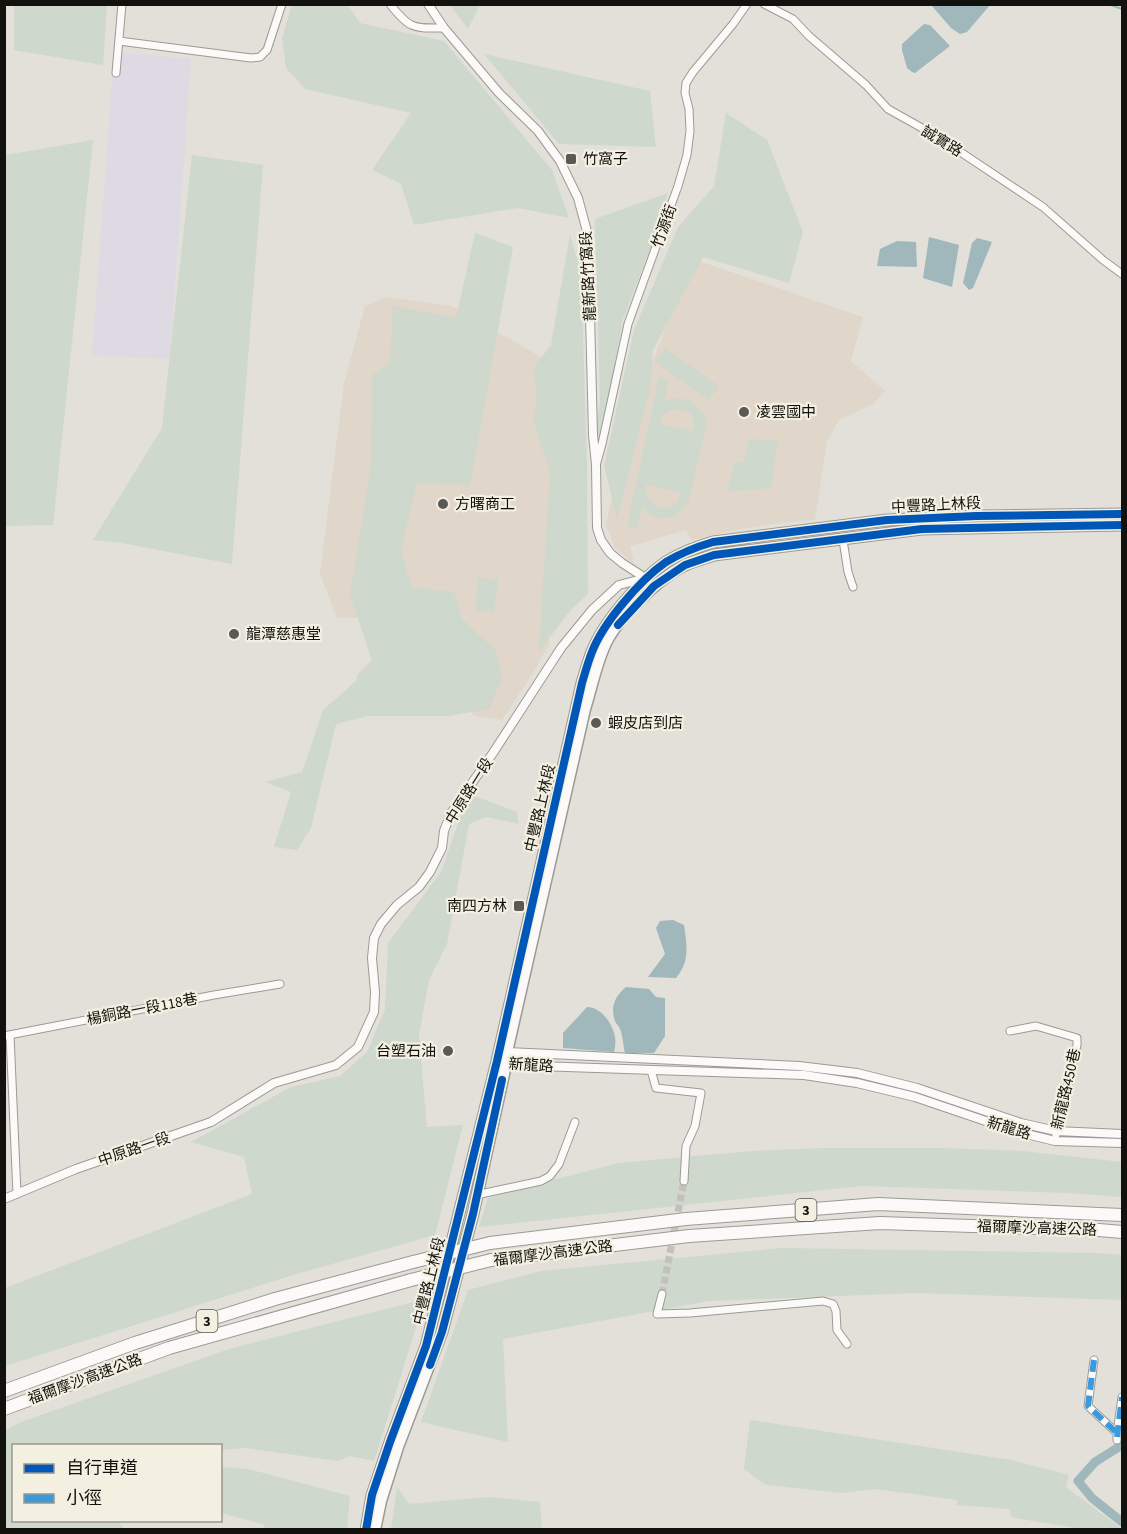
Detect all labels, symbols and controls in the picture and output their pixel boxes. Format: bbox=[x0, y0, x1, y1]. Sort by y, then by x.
street label: 誠實路 bbox=[917, 121, 966, 162]
place label: 竹窩子 bbox=[583, 149, 628, 170]
marker: 竹窩子 bbox=[564, 152, 578, 166]
street label: 竹源街 bbox=[647, 201, 682, 251]
street label: 龍新路竹窩段 bbox=[576, 230, 601, 321]
place label: 凌雲國中 bbox=[756, 402, 816, 423]
marker: 凌雲國中 bbox=[737, 405, 751, 419]
street label: 中豐路上林段 bbox=[891, 493, 982, 518]
place label: 方曙商工 bbox=[455, 494, 515, 515]
marker: 方曙商工 bbox=[436, 497, 450, 511]
place label: 龍潭慈惠堂 bbox=[246, 624, 321, 645]
marker: 龍潭慈惠堂 bbox=[227, 627, 241, 641]
place label: 蝦皮店到店 bbox=[608, 713, 683, 734]
marker: 蝦皮店到店 bbox=[589, 716, 603, 730]
street label: 中原路一段 bbox=[441, 754, 498, 829]
street label: 中豐路上林段 bbox=[520, 762, 561, 854]
place label: 南四方林 bbox=[447, 896, 507, 917]
marker: 南四方林 bbox=[512, 899, 526, 913]
street label: 楊銅路一段118巷 bbox=[85, 988, 199, 1031]
place label: 台塑石油 bbox=[376, 1041, 436, 1062]
marker: 台塑石油 bbox=[441, 1044, 455, 1058]
street label: 新龍路450巷 bbox=[1047, 1047, 1086, 1132]
street label: 新龍路 bbox=[508, 1053, 554, 1078]
street label: 新龍路 bbox=[984, 1112, 1033, 1145]
street label: 中原路一段 bbox=[95, 1127, 173, 1172]
road number: 3 bbox=[796, 1199, 816, 1221]
street label: 福爾摩沙高速公路 bbox=[977, 1216, 1097, 1241]
street label: 中豐路上林段 bbox=[408, 1235, 451, 1327]
street label: 福爾摩沙高速公路 bbox=[492, 1236, 614, 1271]
road number: 3 bbox=[196, 1310, 218, 1332]
street label: 福爾摩沙高速公路 bbox=[25, 1349, 145, 1410]
legend bbox=[12, 1444, 222, 1522]
text: 自行車道 bbox=[66, 1456, 138, 1481]
text: 小徑 bbox=[66, 1486, 102, 1511]

